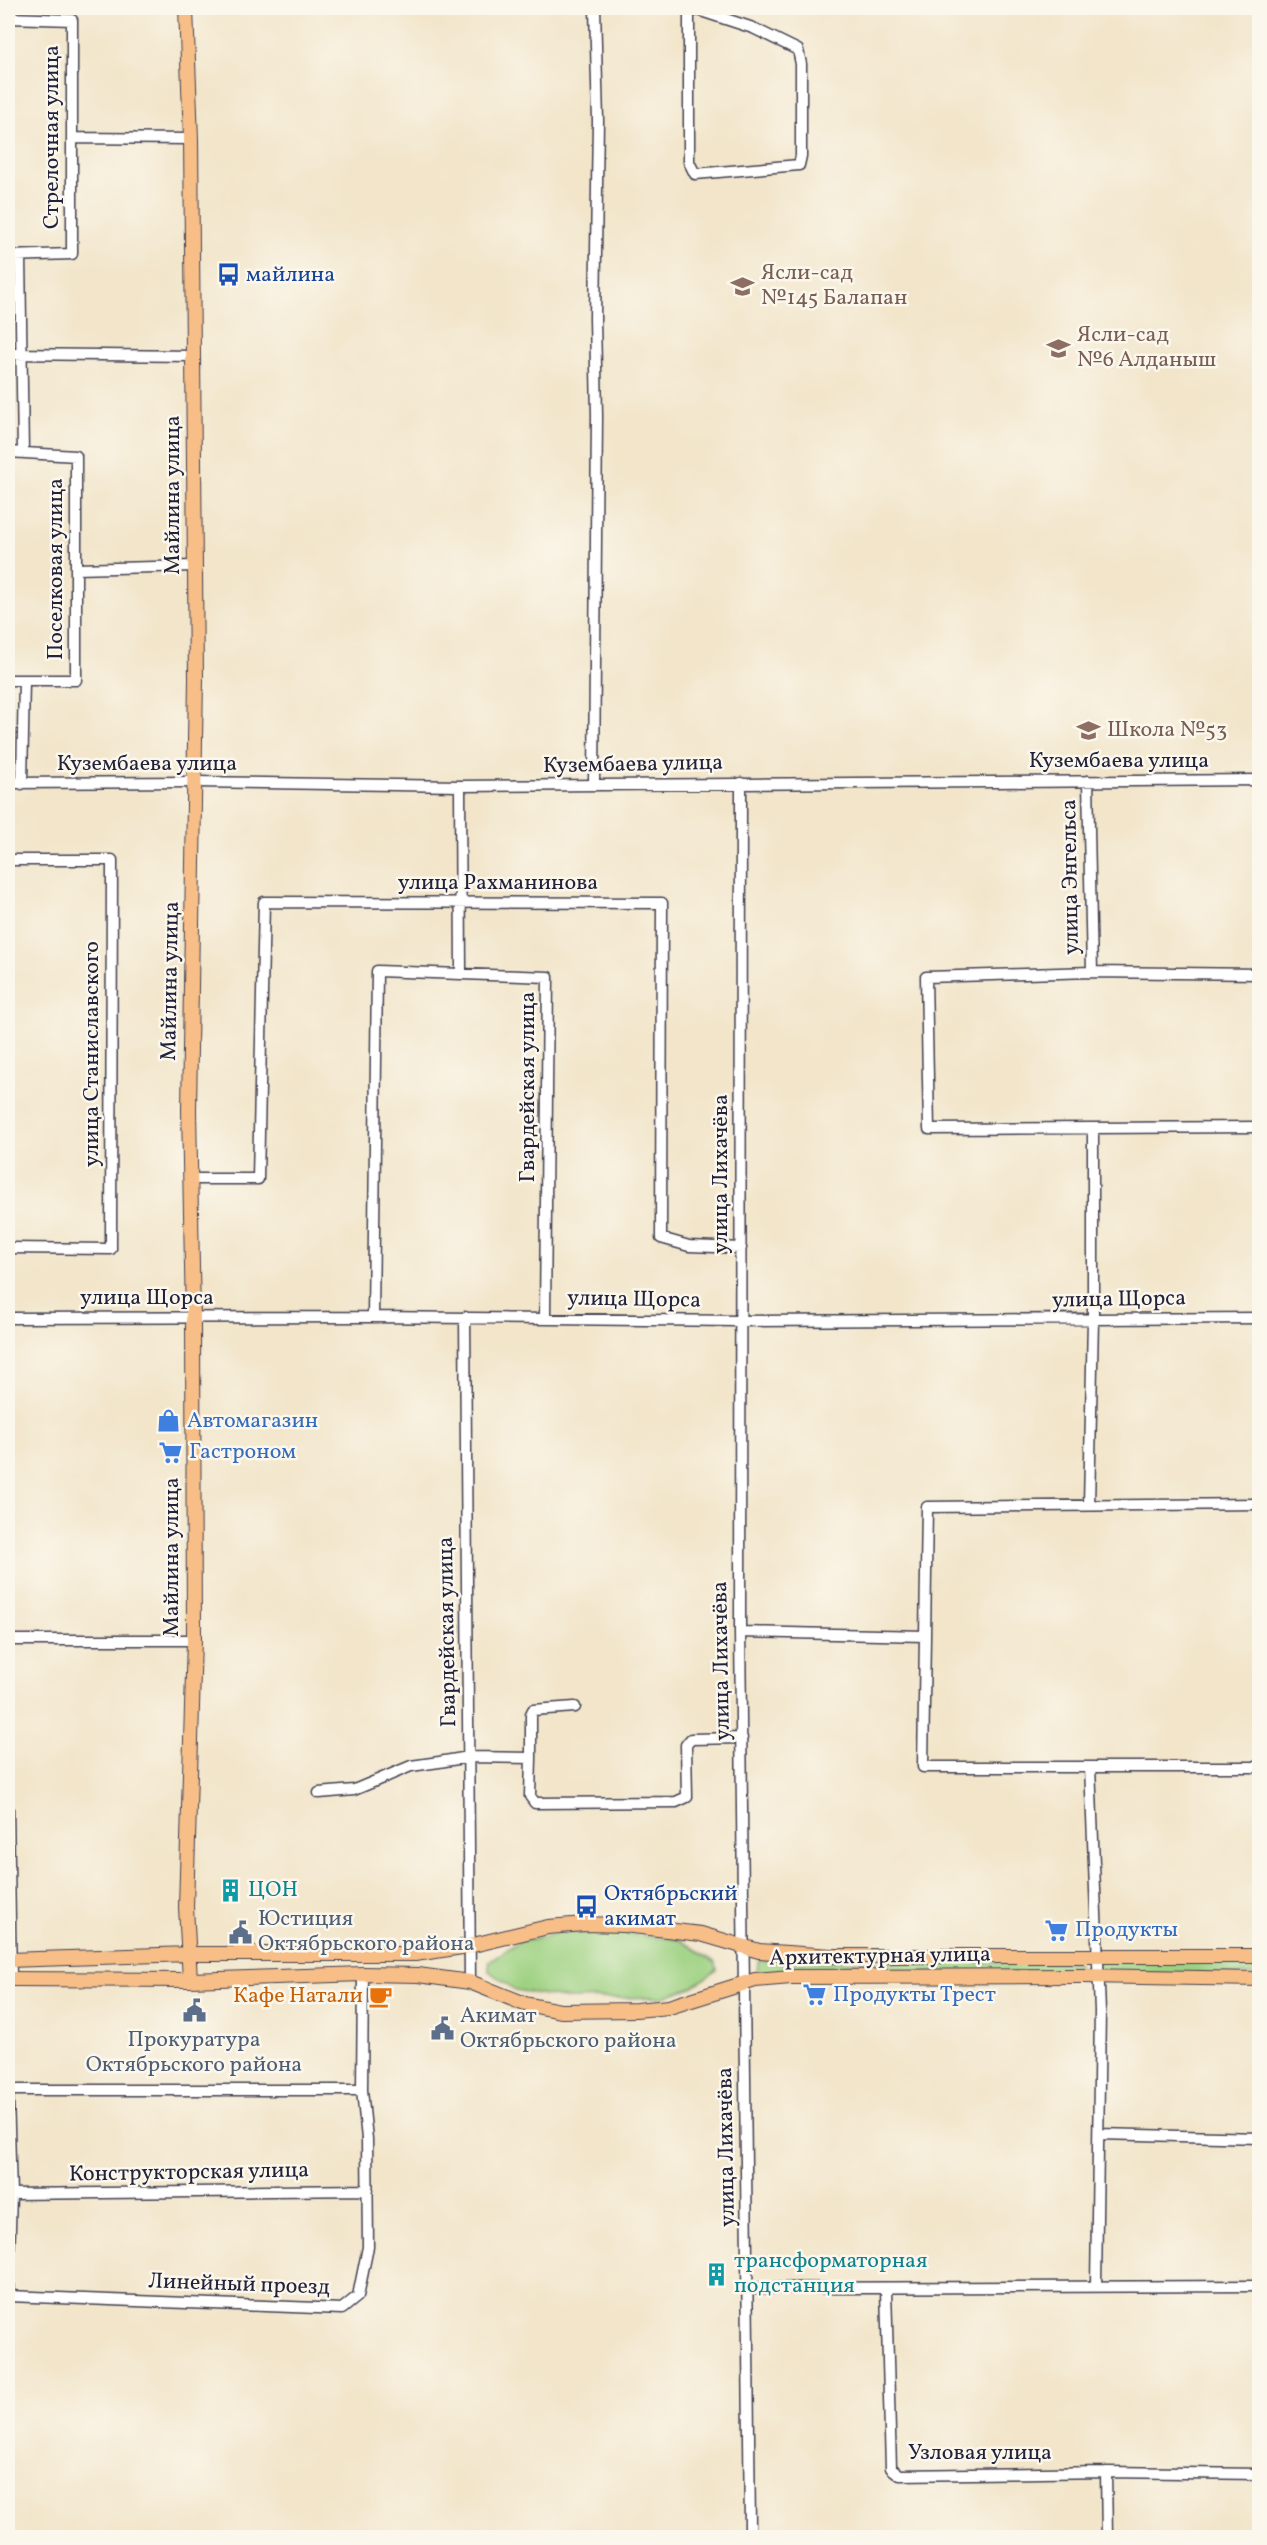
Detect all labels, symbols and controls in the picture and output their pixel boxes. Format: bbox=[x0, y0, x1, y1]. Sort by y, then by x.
street label: Стрелочная улица bbox=[37, 45, 68, 229]
place label: Ясли-сад №145 Балапан bbox=[761, 258, 907, 314]
place label: майлина bbox=[246, 260, 335, 291]
bus stop icon: майлина bbox=[215, 262, 241, 288]
school or university icon: Ясли-сад №145 Балапан bbox=[730, 273, 756, 299]
place label: Ясли-сад №6 Алданыш bbox=[1077, 320, 1216, 376]
school or university icon: Ясли-сад №6 Алданыш bbox=[1046, 335, 1072, 361]
street label: Майлина улица bbox=[158, 415, 189, 575]
street label: Поселковая улица bbox=[41, 478, 72, 660]
place label: Школа №53 bbox=[1107, 715, 1227, 746]
school or university icon: Школа №53 bbox=[1076, 717, 1102, 743]
street label: Кузембаева улица bbox=[1029, 746, 1209, 777]
street label: Кузембаева улица bbox=[543, 748, 724, 782]
street label: Кузембаева улица bbox=[57, 749, 237, 780]
street label: улица Энгельса bbox=[1054, 799, 1088, 955]
street label: улица Рахманинова bbox=[398, 868, 598, 899]
street label: Майлина улица bbox=[154, 901, 188, 1061]
street label: улица Станиславского bbox=[77, 941, 108, 1167]
street label: Гвардейская улица bbox=[513, 992, 544, 1182]
street label: улица Лихачёва bbox=[706, 1094, 737, 1254]
street label: улица Щорса bbox=[80, 1283, 214, 1314]
street label: улица Щорса bbox=[567, 1283, 701, 1317]
street label: улица Щорса bbox=[1052, 1283, 1186, 1317]
place label: Автомагазин bbox=[187, 1406, 318, 1437]
shop icon: Автомагазин bbox=[156, 1408, 182, 1434]
place label: Гастроном bbox=[189, 1437, 296, 1468]
supermarket icon: Гастроном bbox=[158, 1439, 184, 1465]
street label: Майлина улица bbox=[157, 1477, 188, 1637]
street label: Гвардейская улица bbox=[431, 1536, 465, 1728]
street label: улица Лихачёва bbox=[705, 1581, 739, 1741]
place label: ЦОН bbox=[248, 1875, 298, 1906]
building icon: ЦОН bbox=[217, 1877, 243, 1903]
place label: Октябрьский акимат bbox=[604, 1879, 738, 1935]
bus stop icon: Октябрьский акимат bbox=[573, 1894, 599, 1920]
place label: Юстиция Октябрьского района bbox=[258, 1904, 475, 1960]
place label: Продукты bbox=[1075, 1915, 1178, 1946]
supermarket icon: Продукты bbox=[1044, 1917, 1070, 1943]
public building icon: Юстиция Октябрьского района bbox=[227, 1919, 253, 1945]
street label: Архитектурная улица bbox=[769, 1940, 991, 1974]
place label: Продукты Трест bbox=[833, 1980, 996, 2011]
place label: Кафе Натали bbox=[233, 1981, 363, 2012]
supermarket icon: Продукты Трест bbox=[802, 1982, 828, 2008]
cafe icon: Кафе Натали bbox=[368, 1983, 394, 2009]
public building icon: Прокуратура Октябрьского района bbox=[181, 1998, 207, 2024]
place label: Акимат Октябрьского района bbox=[460, 2001, 677, 2057]
public building icon: Акимат Октябрьского района bbox=[429, 2016, 455, 2042]
place label: Прокуратура Октябрьского района bbox=[86, 2025, 302, 2081]
street label: улица Лихачёва bbox=[710, 2067, 744, 2227]
street label: Конструкторская улица bbox=[69, 2155, 310, 2191]
place label: трансформаторная подстанция bbox=[734, 2246, 928, 2302]
building icon: трансформаторная подстанция bbox=[703, 2261, 729, 2287]
street label: Линейный проезд bbox=[148, 2266, 331, 2304]
street label: Узловая улица bbox=[908, 2438, 1052, 2469]

